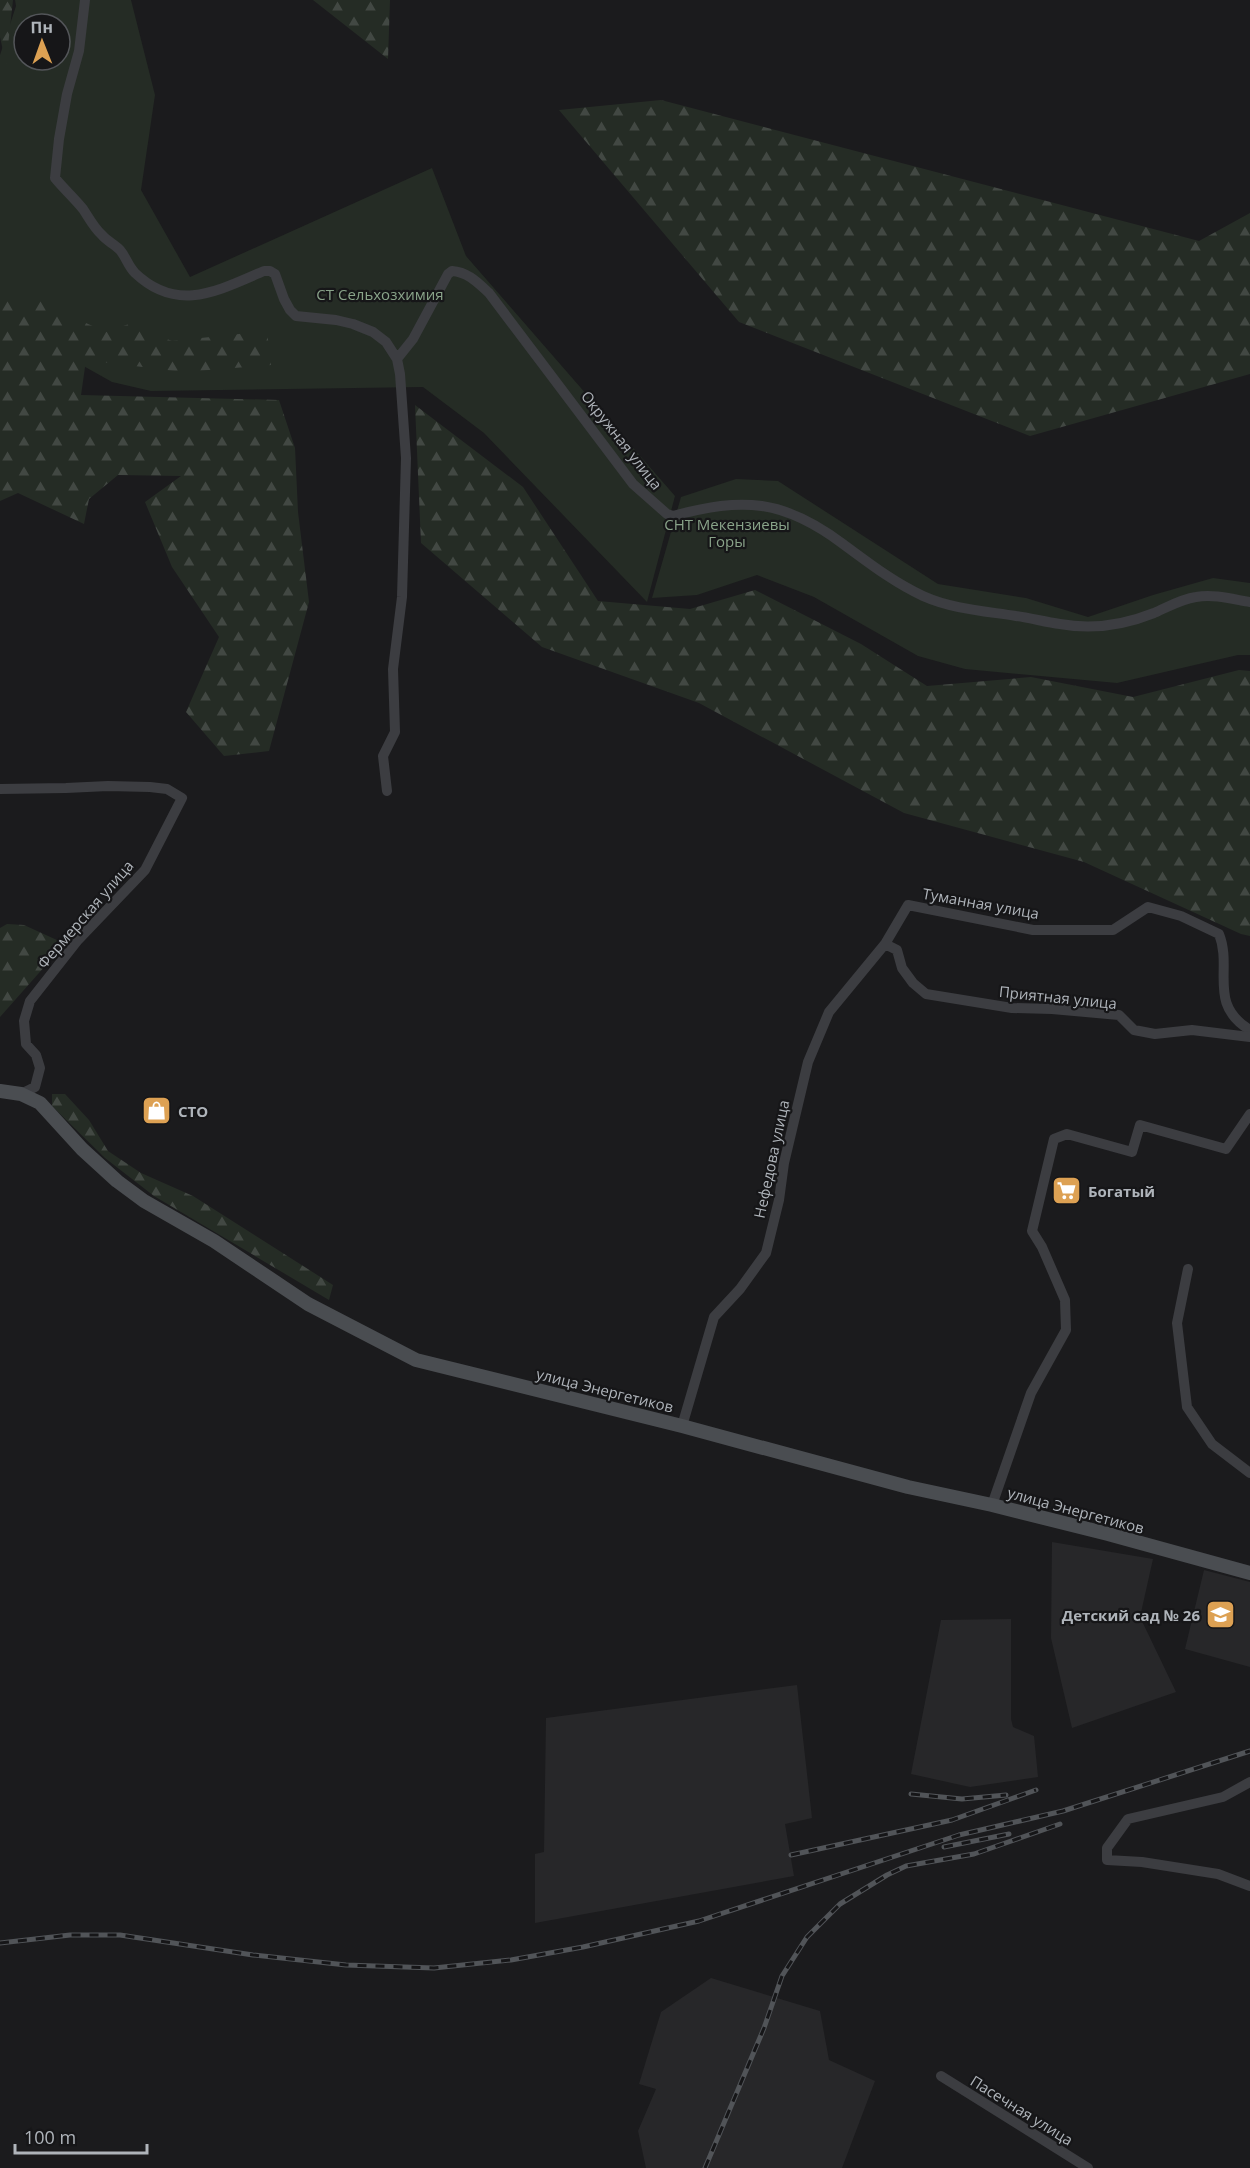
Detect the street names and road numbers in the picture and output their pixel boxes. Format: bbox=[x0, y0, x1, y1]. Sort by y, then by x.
street label: Окружная улица bbox=[577, 386, 667, 494]
street label: Фермерская улица bbox=[33, 856, 137, 972]
street label: Туманная улица bbox=[921, 883, 1041, 923]
street label: Приятная улица bbox=[998, 981, 1118, 1013]
street label: Нефедова улица bbox=[749, 1098, 793, 1220]
street label: улица Энергетиков bbox=[534, 1363, 676, 1417]
street label: улица Энергетиков bbox=[1005, 1482, 1147, 1538]
street label: Пасечная улица bbox=[967, 2070, 1077, 2150]

